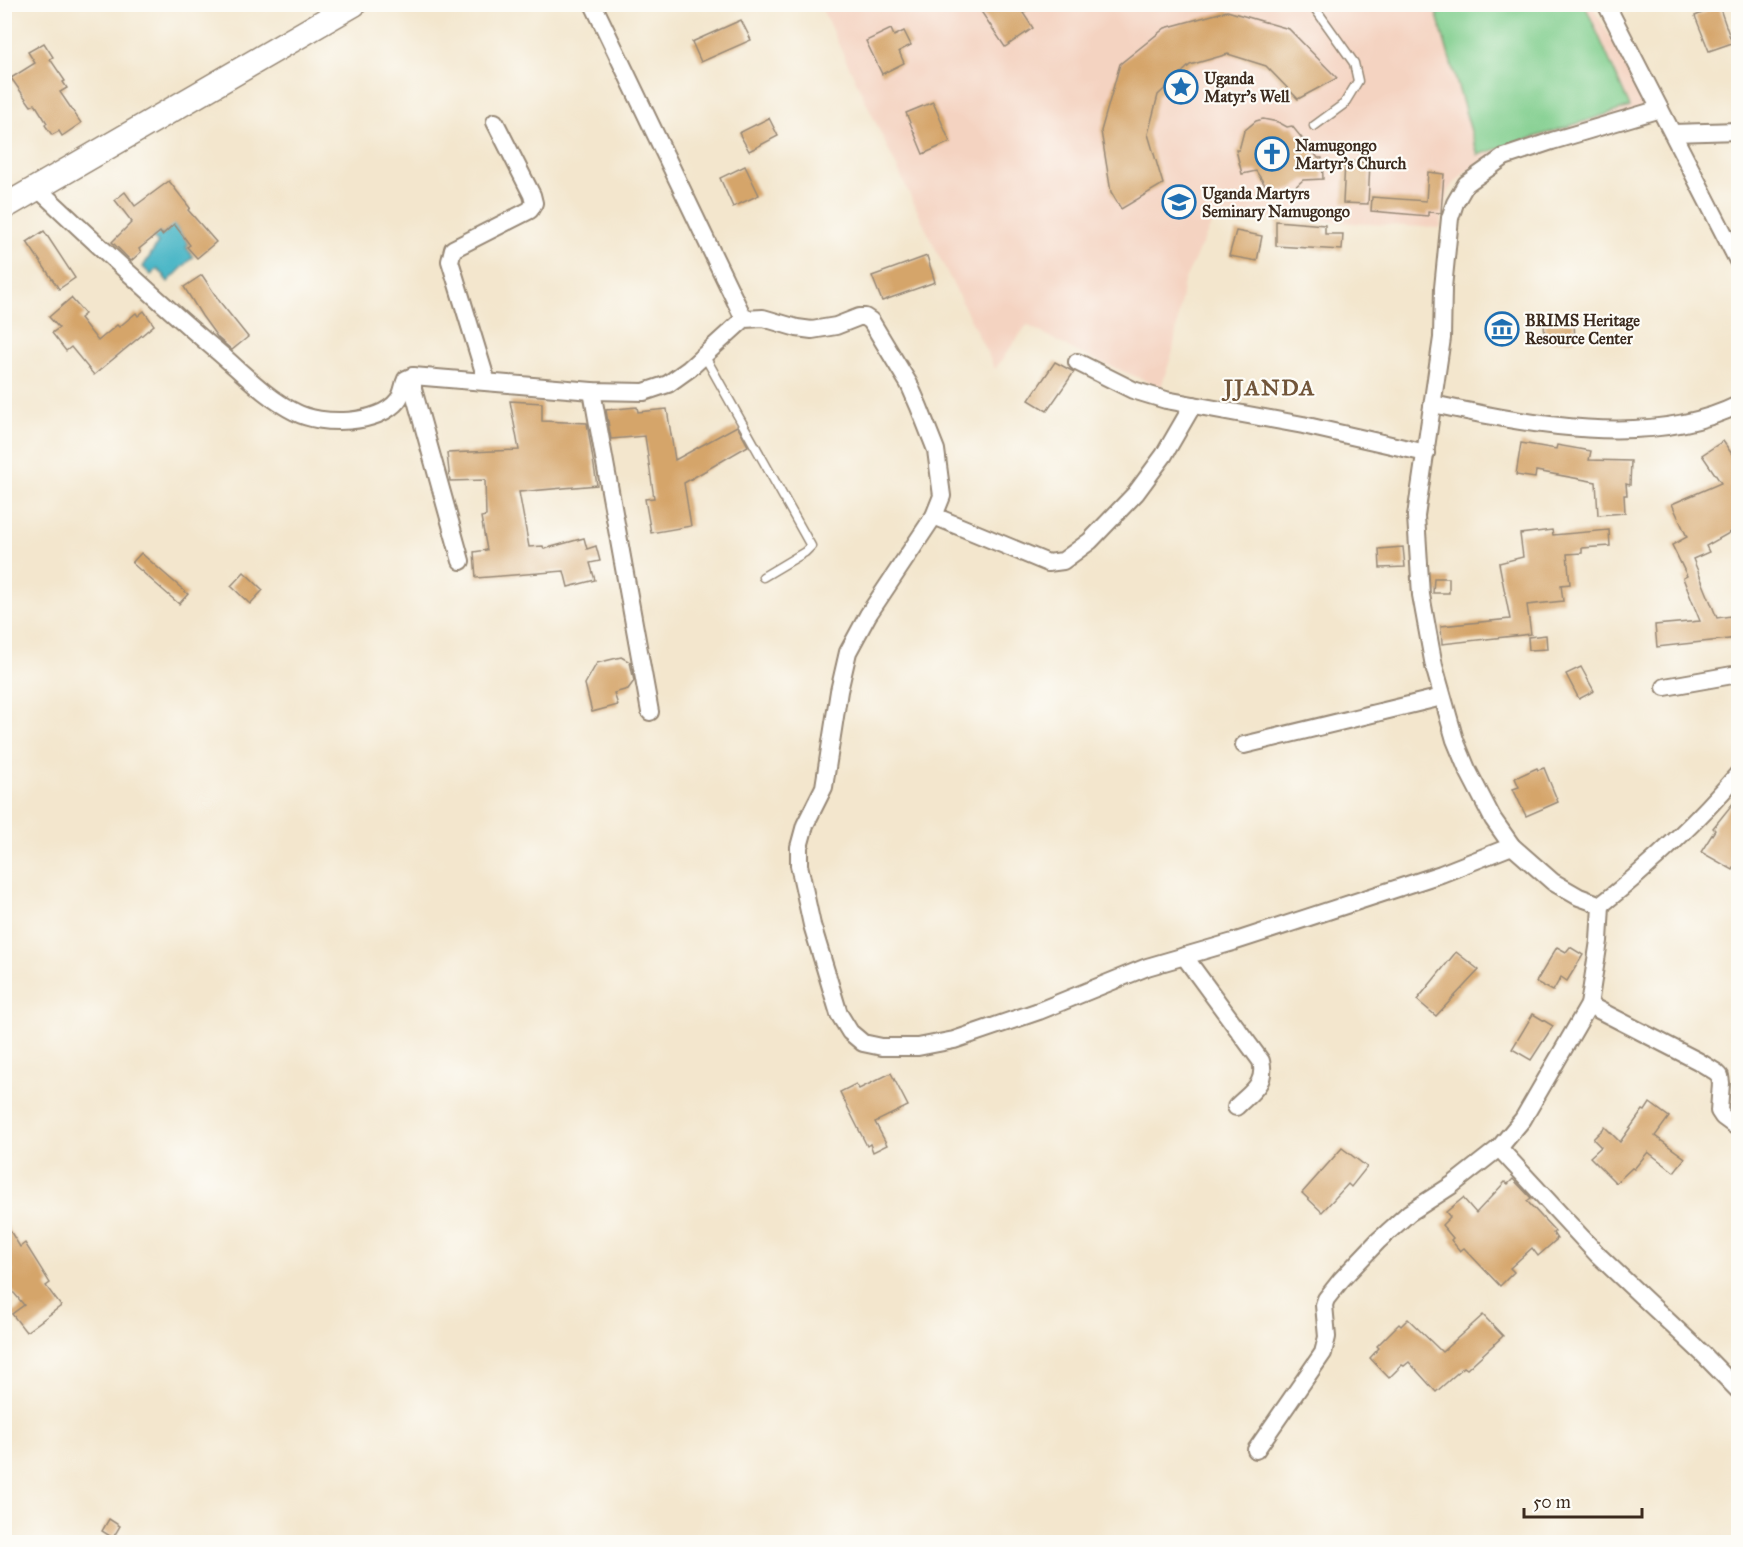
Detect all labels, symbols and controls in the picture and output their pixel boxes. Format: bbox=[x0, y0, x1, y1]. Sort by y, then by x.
place icon: Uganda Matyr's Well bbox=[1163, 69, 1199, 105]
place label: Uganda Matyr's Well bbox=[1204, 69, 1290, 107]
church icon: Namugongo Martyr's Church bbox=[1254, 136, 1290, 172]
place label: Namugongo Martyr's Church bbox=[1295, 136, 1407, 174]
school or university icon: Uganda Martyrs Seminary Namugongo bbox=[1161, 184, 1197, 220]
place label: Uganda Martyrs Seminary Namugongo bbox=[1202, 184, 1350, 222]
museum icon: BRIMS Heritage Resource Center bbox=[1484, 311, 1520, 347]
place label: BRIMS Heritage Resource Center bbox=[1525, 311, 1640, 348]
district label: JJANDA bbox=[1221, 374, 1316, 402]
scale bar bbox=[1524, 1481, 1642, 1519]
text: 50 m bbox=[1533, 1491, 1571, 1513]

